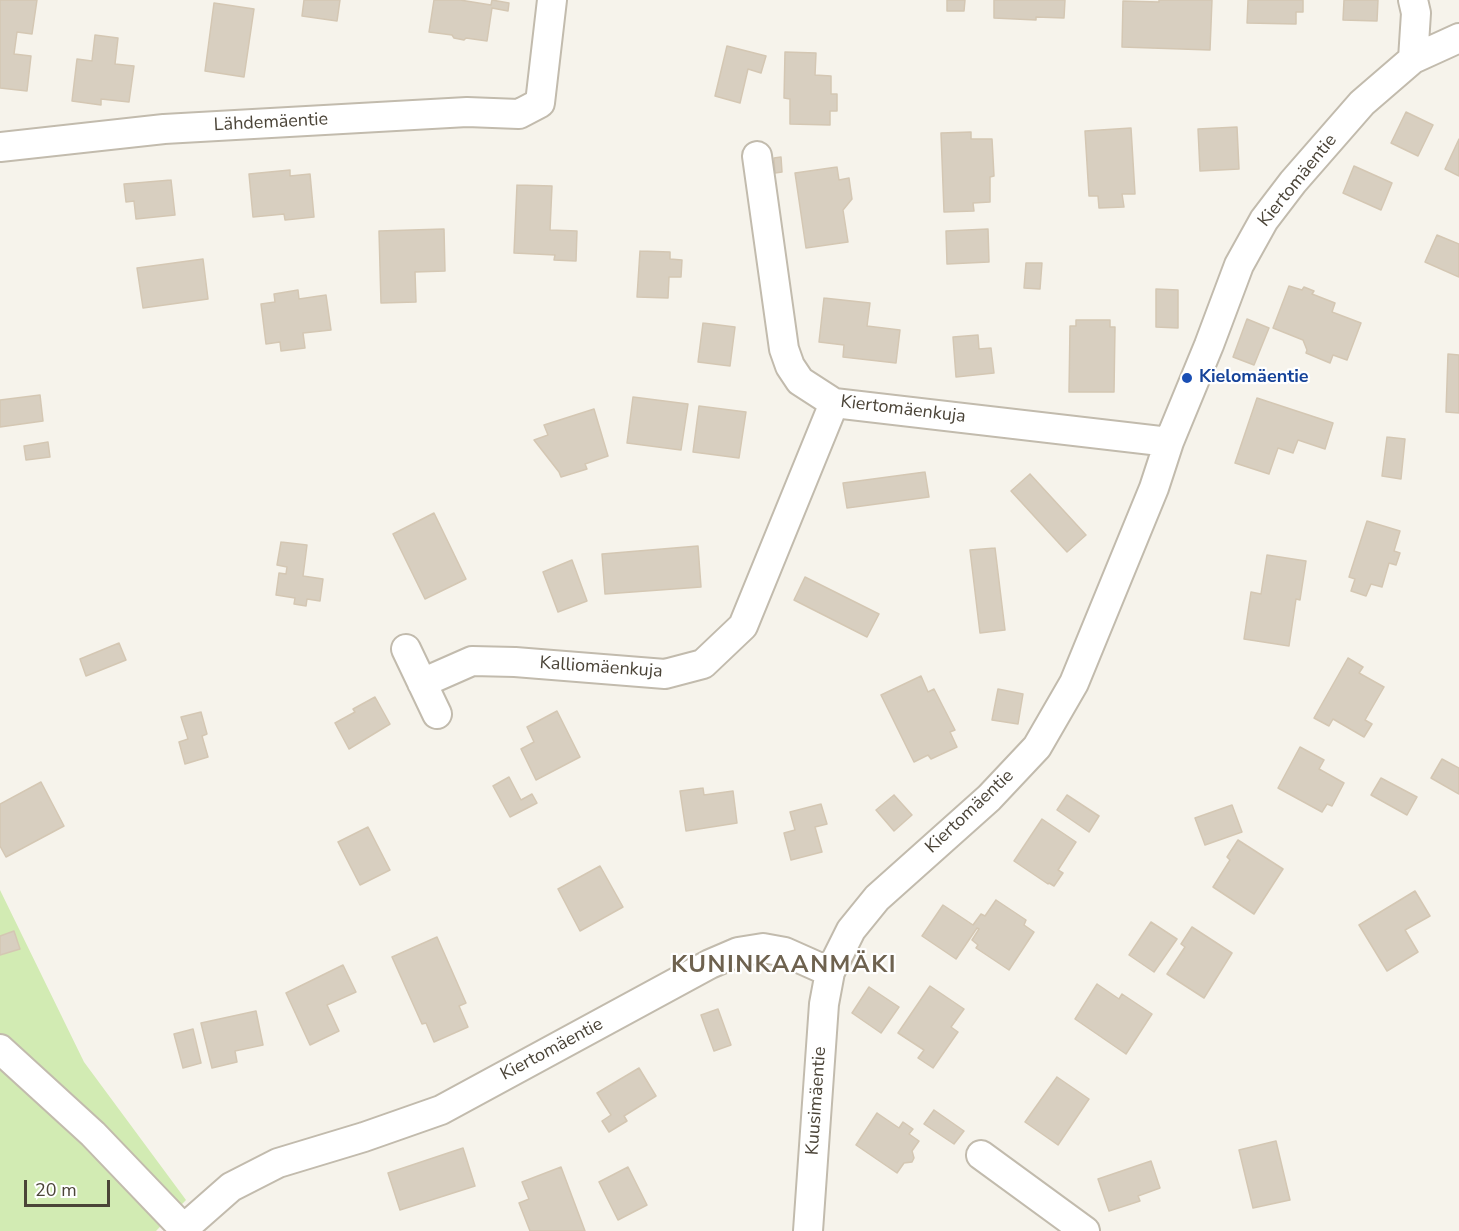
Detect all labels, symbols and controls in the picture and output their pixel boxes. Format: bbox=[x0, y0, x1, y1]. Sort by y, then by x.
street label: Lähdemäentie bbox=[213, 109, 329, 137]
street label: Kiertomäentie bbox=[1254, 130, 1342, 232]
place label: Kielomäentie bbox=[1199, 367, 1308, 389]
marker: Kielomäentie bbox=[1180, 371, 1194, 385]
street label: Kiertomäenkuja bbox=[839, 392, 967, 428]
street label: Kalliomäenkuja bbox=[539, 653, 663, 683]
street label: Kiertomäentie bbox=[921, 766, 1019, 858]
district label: KUNINKAANMÄKI bbox=[671, 952, 897, 980]
street label: Kiertomäentie bbox=[497, 1014, 607, 1086]
street label: Kuusimäentie bbox=[802, 1046, 832, 1156]
scale bar bbox=[27, 1168, 112, 1206]
text: 20 m bbox=[35, 1178, 77, 1202]

